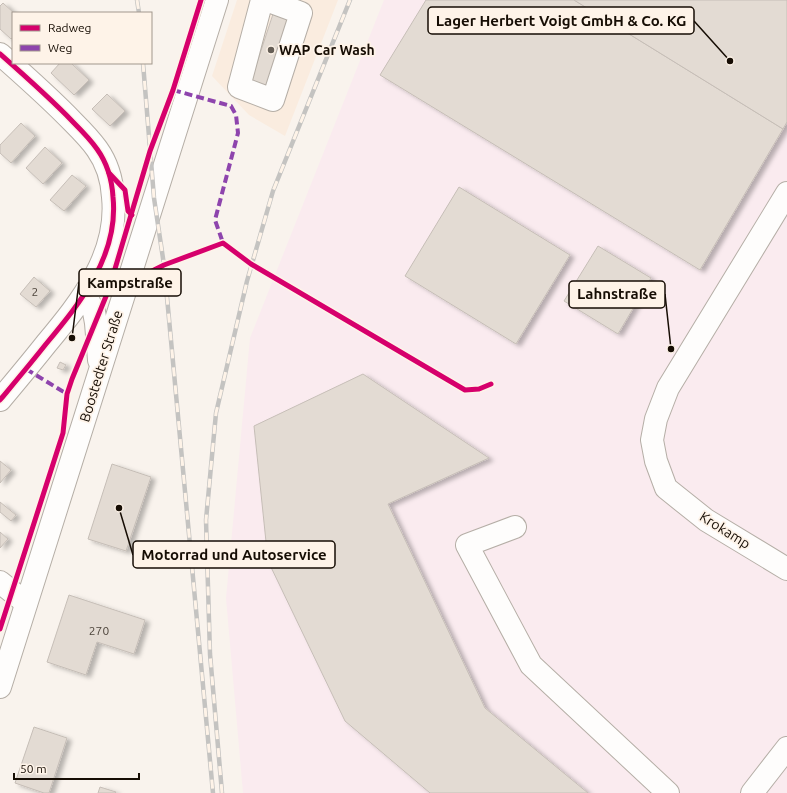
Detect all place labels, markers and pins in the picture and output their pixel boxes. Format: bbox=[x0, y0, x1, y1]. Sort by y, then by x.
callout: Lager Herbert Voigt GmbH & Co. KG bbox=[428, 7, 694, 34]
place label: WAP Car Wash bbox=[279, 42, 375, 58]
marker: WAP Car Wash bbox=[266, 45, 276, 55]
callout: Kampstraße bbox=[79, 269, 181, 296]
callout: Lahnstraße bbox=[569, 281, 665, 308]
callout: Motorrad und Autoservice bbox=[133, 541, 335, 568]

